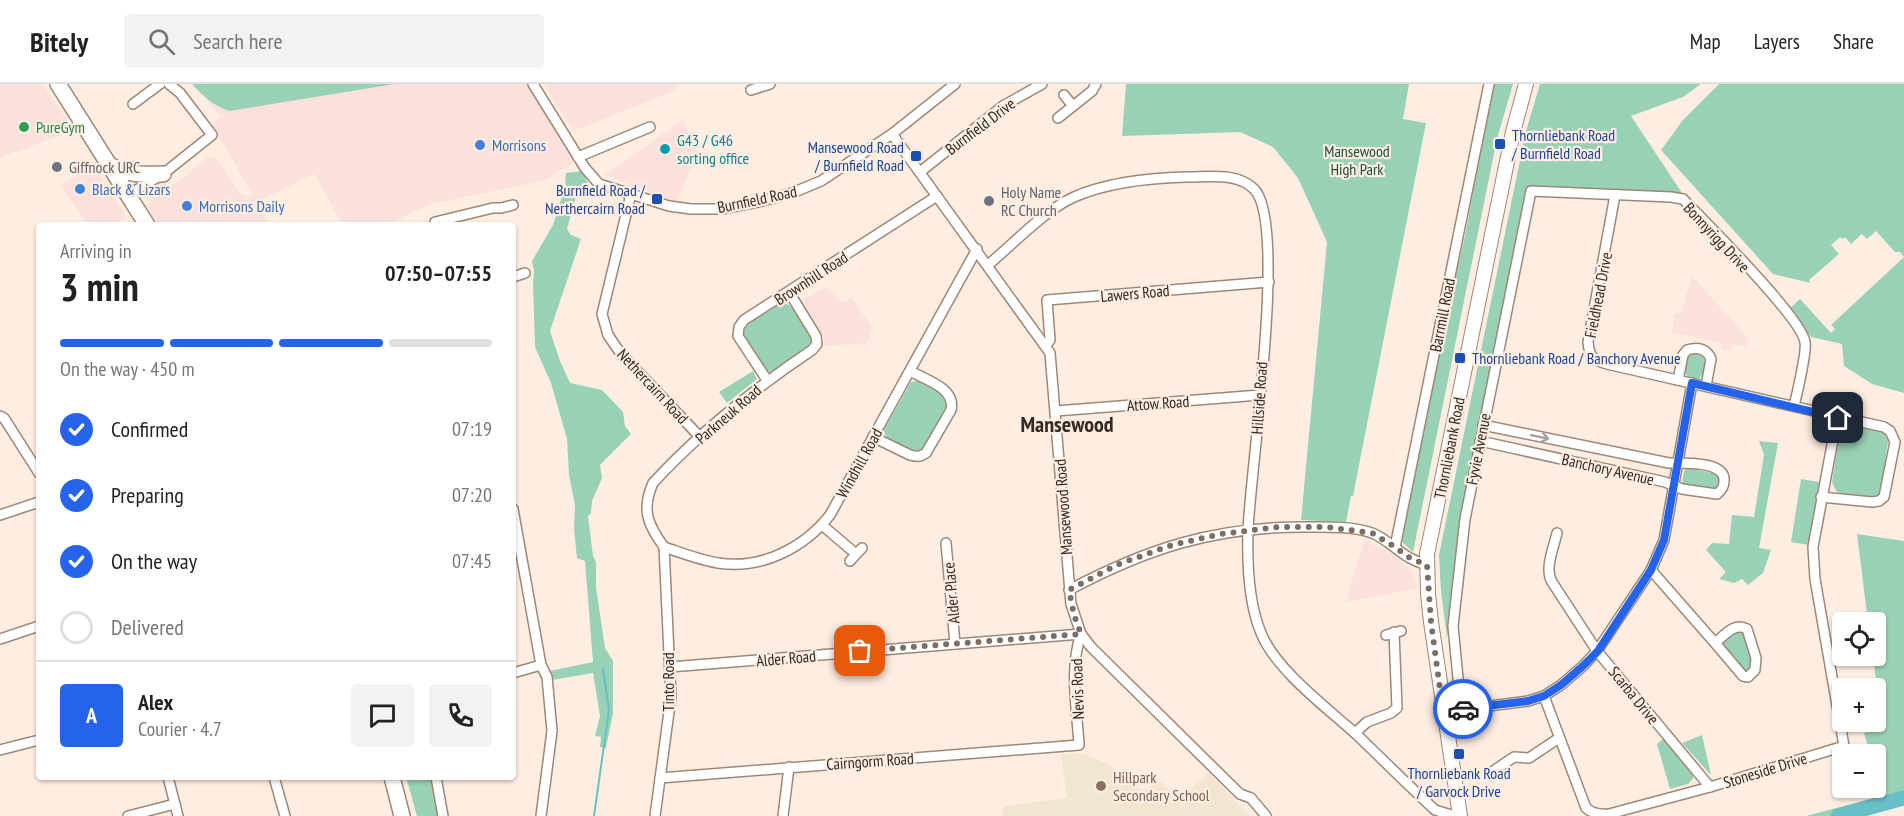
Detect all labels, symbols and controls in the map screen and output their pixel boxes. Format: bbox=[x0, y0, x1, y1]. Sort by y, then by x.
search box bbox=[124, 14, 544, 68]
text: Bitely bbox=[30, 23, 88, 60]
icon: search bbox=[145, 25, 178, 58]
text: Search here bbox=[193, 27, 283, 55]
text: Map bbox=[1690, 28, 1721, 55]
text: Layers bbox=[1754, 28, 1800, 55]
text: Share bbox=[1833, 28, 1874, 55]
street label: Burnfield Drive bbox=[941, 93, 1019, 159]
place label: PureGym bbox=[36, 117, 85, 137]
marker: PureGym bbox=[17, 120, 31, 134]
place label: Thornliebank Road / Burnfield Road bbox=[1511, 125, 1615, 163]
place label: G43 / G46 sorting office bbox=[677, 130, 749, 168]
place label: Morrisons bbox=[492, 135, 546, 155]
place label: Mansewood Road / Burnfield Road bbox=[808, 137, 904, 175]
marker: Thornliebank Road / Burnfield Road bbox=[1493, 137, 1507, 151]
marker: Morrisons bbox=[473, 138, 487, 152]
park label: Mansewood High Park bbox=[1324, 141, 1390, 179]
marker: G43 / G46 sorting office bbox=[658, 142, 672, 156]
marker: Mansewood Road / Burnfield Road bbox=[909, 149, 923, 163]
place label: Giffnock URC bbox=[69, 157, 140, 177]
marker: Giffnock URC bbox=[50, 160, 64, 174]
place label: Black & Lizars bbox=[92, 179, 171, 199]
place label: Burnfield Road / Nerthercairn Road bbox=[545, 180, 646, 218]
street label: Burnfield Road bbox=[715, 181, 799, 217]
marker: Black & Lizars bbox=[73, 182, 87, 196]
place label: Holy Name RC Church bbox=[1001, 182, 1061, 220]
marker: Burnfield Road / Nerthercairn Road bbox=[650, 192, 664, 206]
marker: Holy Name RC Church bbox=[982, 194, 996, 208]
place label: Morrisons Daily bbox=[199, 196, 285, 216]
street label: Bonnyrigg Drive bbox=[1679, 198, 1755, 276]
marker: Morrisons Daily bbox=[180, 199, 194, 213]
text: Arriving in bbox=[60, 238, 132, 264]
street label: Brownhill Road bbox=[770, 247, 852, 309]
street label: Fieldhead Drive bbox=[1580, 250, 1616, 340]
text: 07:50–07:55 bbox=[385, 259, 492, 287]
text: 3 min bbox=[60, 261, 139, 312]
street label: Barrmill Road bbox=[1425, 276, 1459, 354]
street label: Lawers Road bbox=[1100, 280, 1170, 306]
street label: Nethercairn Road bbox=[613, 344, 693, 428]
place label: Thornliebank Road / Banchory Avenue bbox=[1472, 348, 1681, 368]
marker: Thornliebank Road / Banchory Avenue bbox=[1453, 351, 1467, 365]
text: On the way · 450 m bbox=[60, 356, 195, 382]
street label: Hillside Road bbox=[1246, 361, 1272, 435]
street label: Parkneuk Road bbox=[691, 380, 765, 448]
street label: Attow Road bbox=[1126, 391, 1190, 415]
pin bbox=[1812, 392, 1863, 443]
street label: Thornliebank Road bbox=[1429, 395, 1469, 501]
icon: home bbox=[1821, 401, 1854, 434]
district label: Mansewood bbox=[1020, 410, 1114, 438]
street label: Fyvie Avenue bbox=[1461, 411, 1495, 487]
icon: check bbox=[60, 413, 93, 446]
text: Confirmed bbox=[111, 415, 188, 443]
text: 07:19 bbox=[452, 416, 492, 442]
street label: Windhill Road bbox=[832, 424, 886, 501]
one-way arrow bbox=[1530, 432, 1549, 443]
street label: Banchory Avenue bbox=[1560, 449, 1656, 489]
street label: Mansewood Road bbox=[1050, 458, 1076, 556]
icon: check bbox=[60, 479, 93, 512]
text: Preparing bbox=[111, 481, 184, 509]
text: 07:20 bbox=[452, 482, 492, 508]
icon: check bbox=[60, 545, 93, 578]
text: On the way bbox=[111, 547, 197, 575]
text: 07:45 bbox=[452, 548, 492, 574]
street label: Alder Place bbox=[938, 561, 964, 625]
map controls bbox=[1832, 612, 1886, 798]
button: locate bbox=[1832, 612, 1886, 666]
text: Delivered bbox=[111, 613, 184, 641]
pin bbox=[834, 625, 885, 676]
icon: bag bbox=[843, 634, 876, 667]
street label: Alder Road bbox=[755, 645, 817, 671]
street label: Tinto Road bbox=[658, 652, 678, 712]
street label: Nevis Road bbox=[1066, 658, 1088, 720]
street label: Scarba Drive bbox=[1604, 662, 1664, 728]
button: + bbox=[1832, 678, 1886, 732]
courier bbox=[1433, 679, 1493, 739]
button: chat bbox=[351, 684, 414, 747]
button: phone bbox=[429, 684, 492, 747]
text: Alex bbox=[138, 688, 173, 716]
icon: car bbox=[1447, 693, 1480, 726]
text: A bbox=[86, 701, 97, 729]
text: Courier · 4.7 bbox=[138, 716, 222, 742]
button: − bbox=[1832, 744, 1886, 798]
marker: Thornliebank Road / Garvock Drive bbox=[1452, 747, 1466, 761]
street label: Cairngorm Road bbox=[826, 748, 915, 774]
street label: Stoneside Drive bbox=[1721, 748, 1809, 792]
place label: Thornliebank Road / Garvock Drive bbox=[1407, 763, 1511, 801]
place label: Hillpark Secondary School bbox=[1113, 767, 1210, 805]
marker: Hillpark Secondary School bbox=[1094, 779, 1108, 793]

